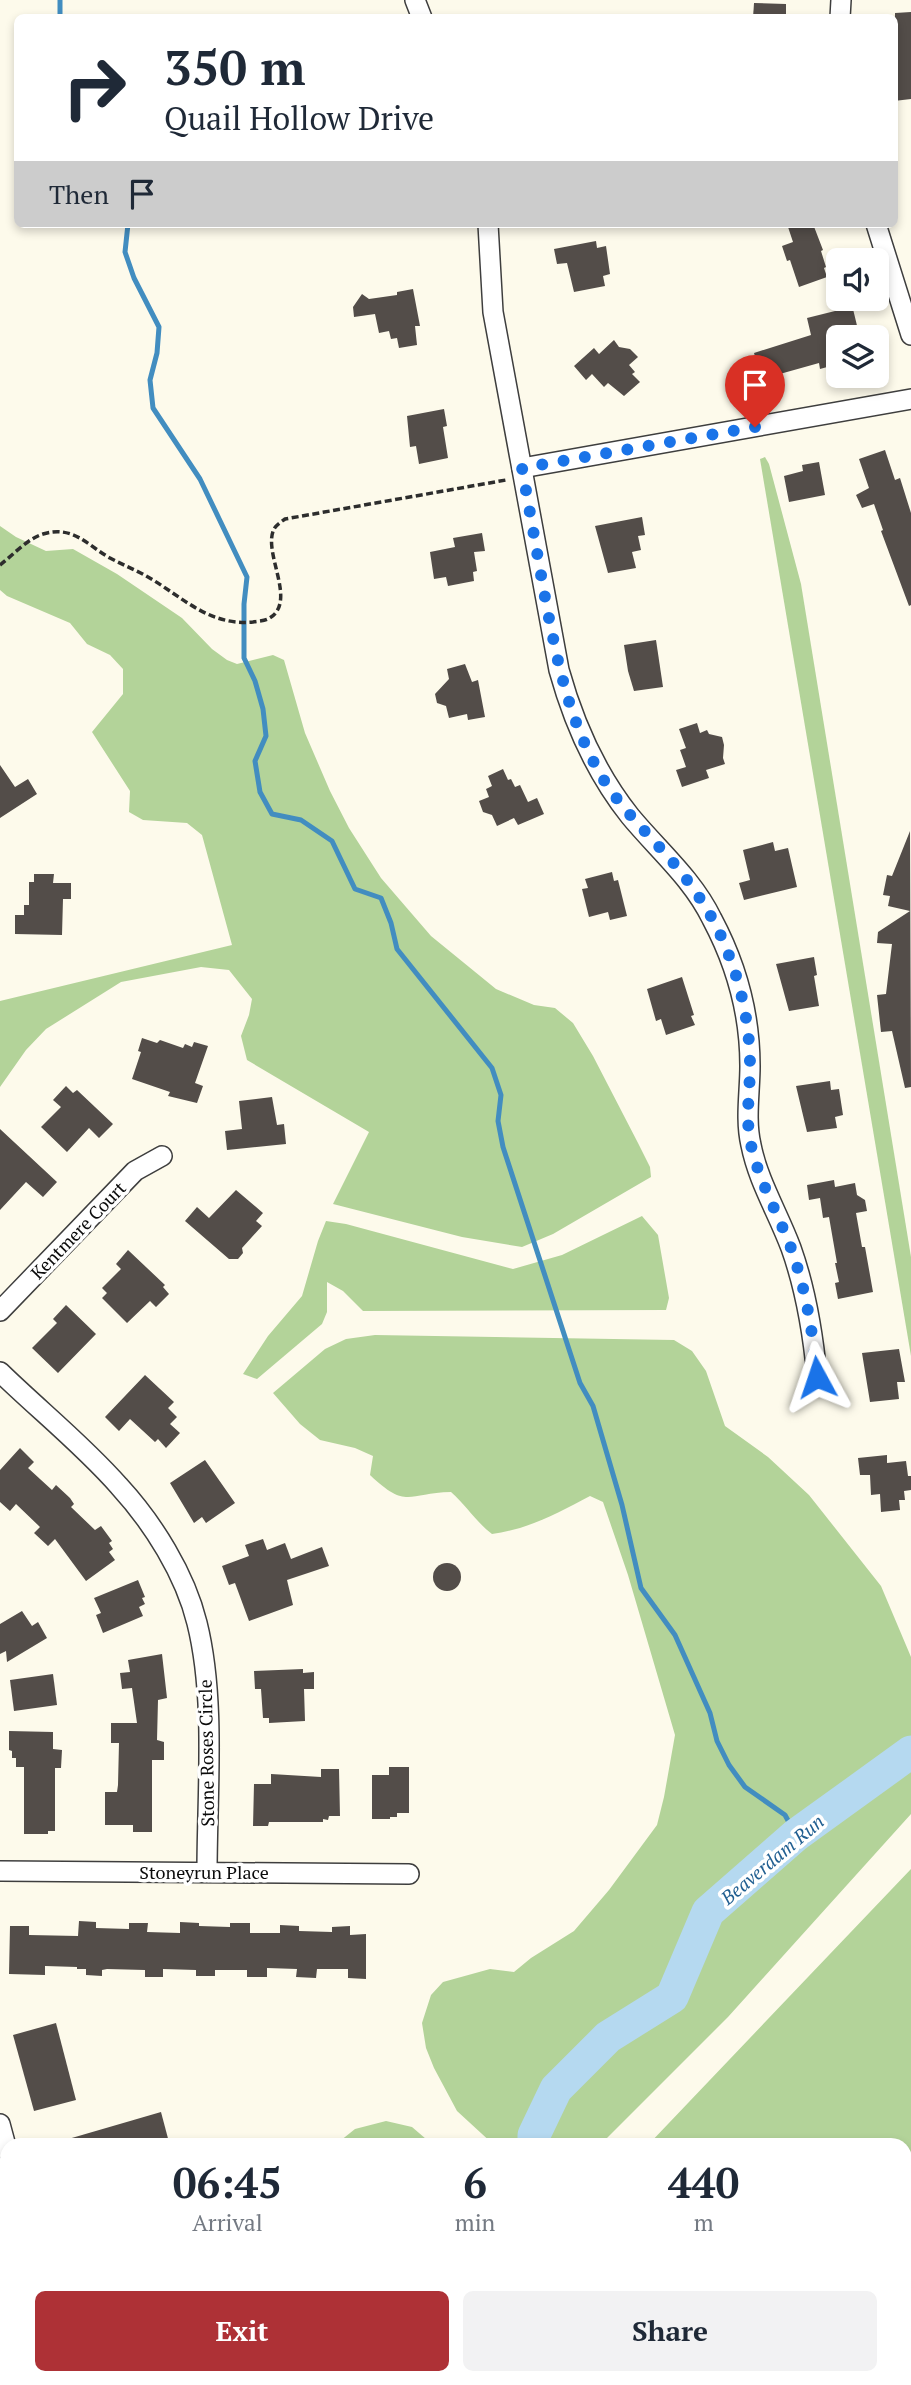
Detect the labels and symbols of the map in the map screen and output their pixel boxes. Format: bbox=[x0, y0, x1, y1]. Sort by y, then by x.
pin bbox=[725, 355, 785, 427]
street label: Kentmere Court bbox=[25, 1176, 131, 1284]
position arrow bbox=[780, 1340, 854, 1414]
street label: Stone Roses Circle bbox=[193, 1679, 219, 1827]
water label: Beaverdam Run bbox=[714, 1808, 829, 1910]
street label: Stoneyrun Place bbox=[139, 1860, 269, 1884]

